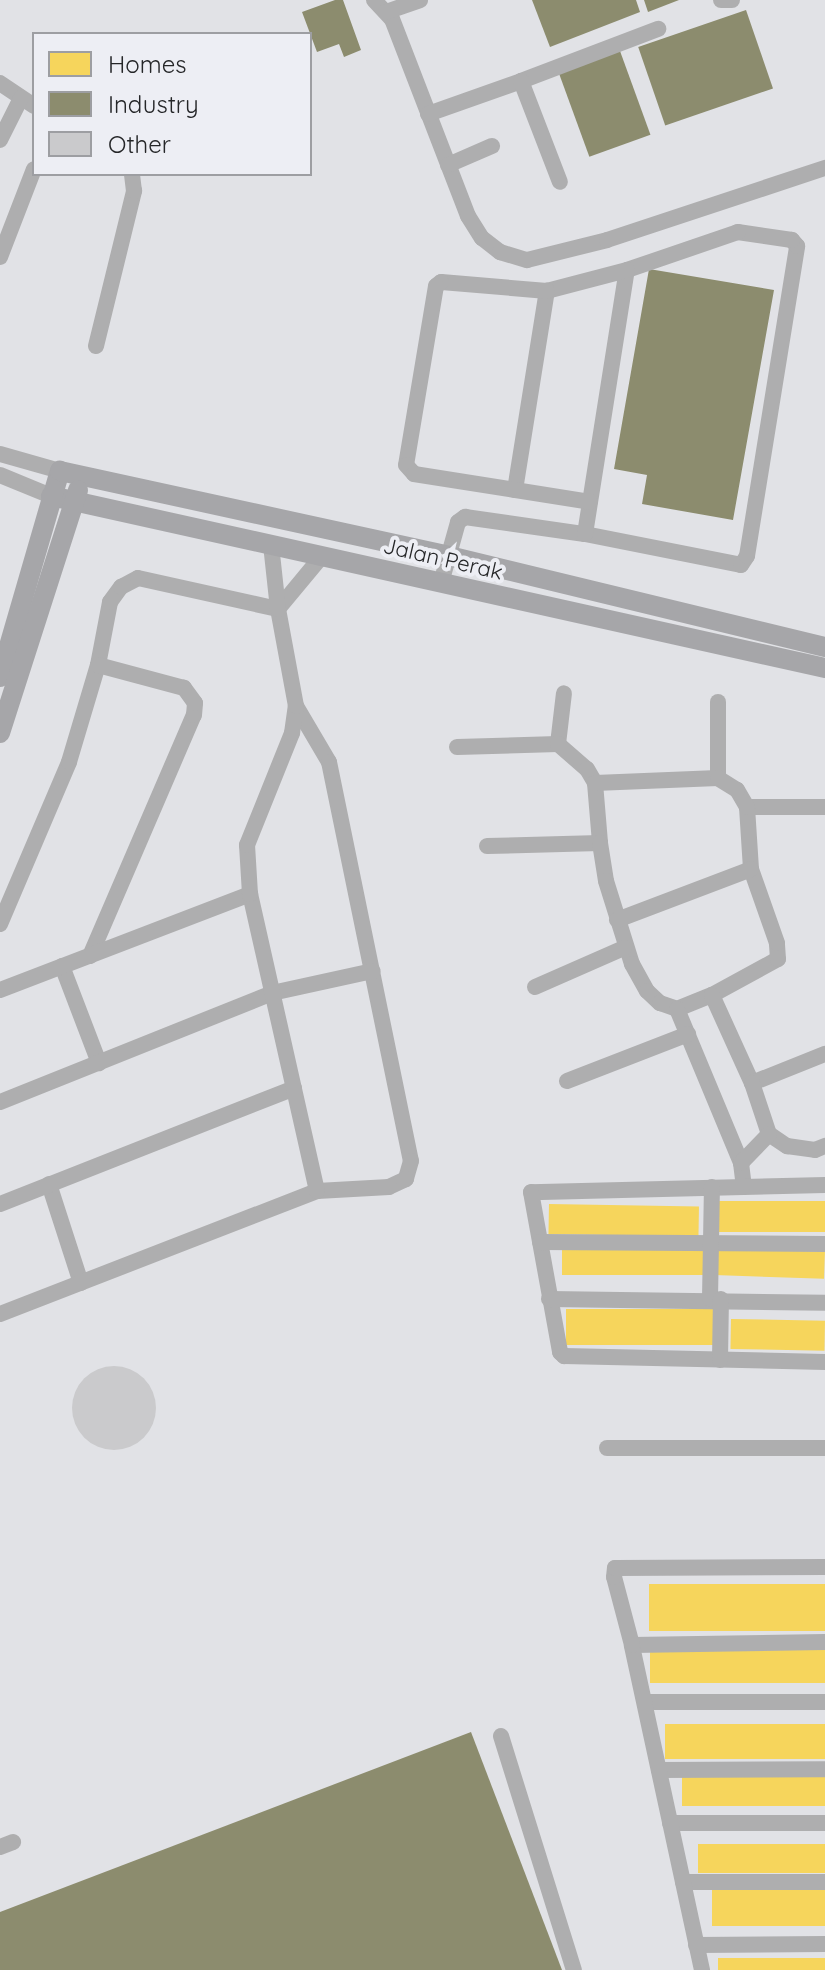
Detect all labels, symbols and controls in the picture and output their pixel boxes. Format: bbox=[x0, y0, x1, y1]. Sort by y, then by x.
legend bbox=[32, 32, 312, 176]
text: Homes bbox=[108, 49, 186, 79]
text: Industry bbox=[108, 89, 199, 119]
text: Other bbox=[108, 129, 171, 159]
street label: Jalan Perak bbox=[381, 532, 505, 586]

